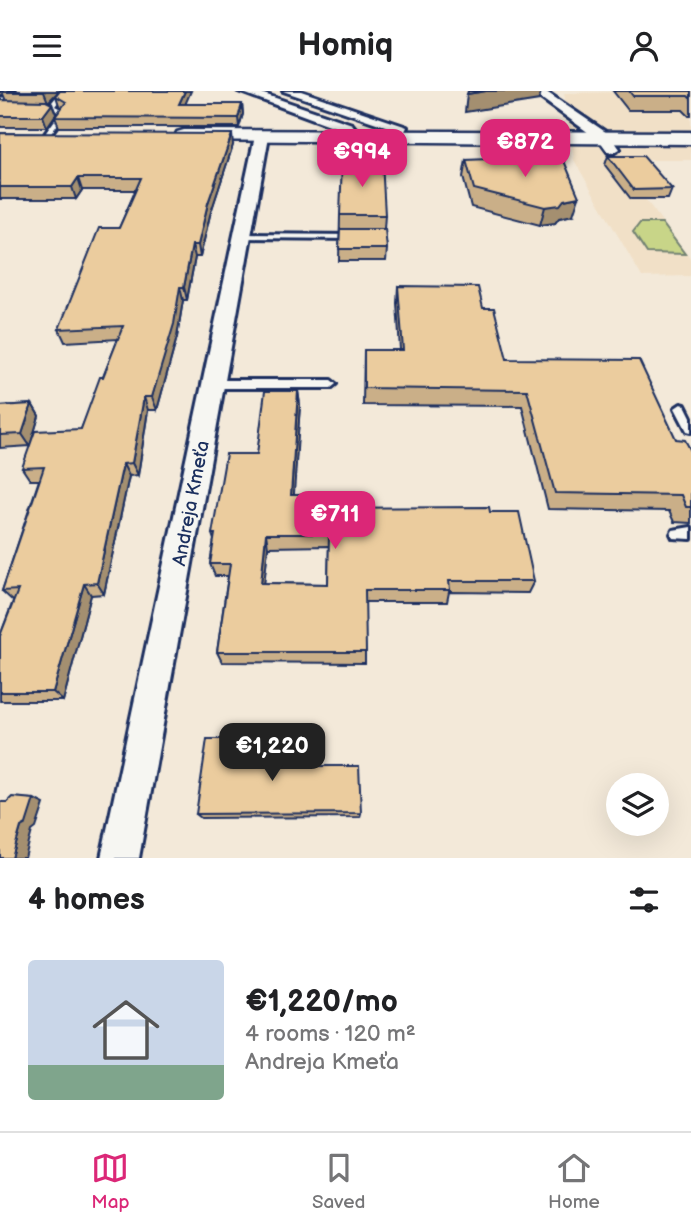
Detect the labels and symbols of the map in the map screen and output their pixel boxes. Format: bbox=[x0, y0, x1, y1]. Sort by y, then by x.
pin: €872 bbox=[484, 119, 566, 179]
pin: €994 bbox=[321, 129, 403, 189]
street label: Andreja Kmeťa bbox=[168, 439, 215, 568]
pin: €711 bbox=[294, 491, 376, 551]
pin: €1,220 bbox=[215, 723, 329, 783]

